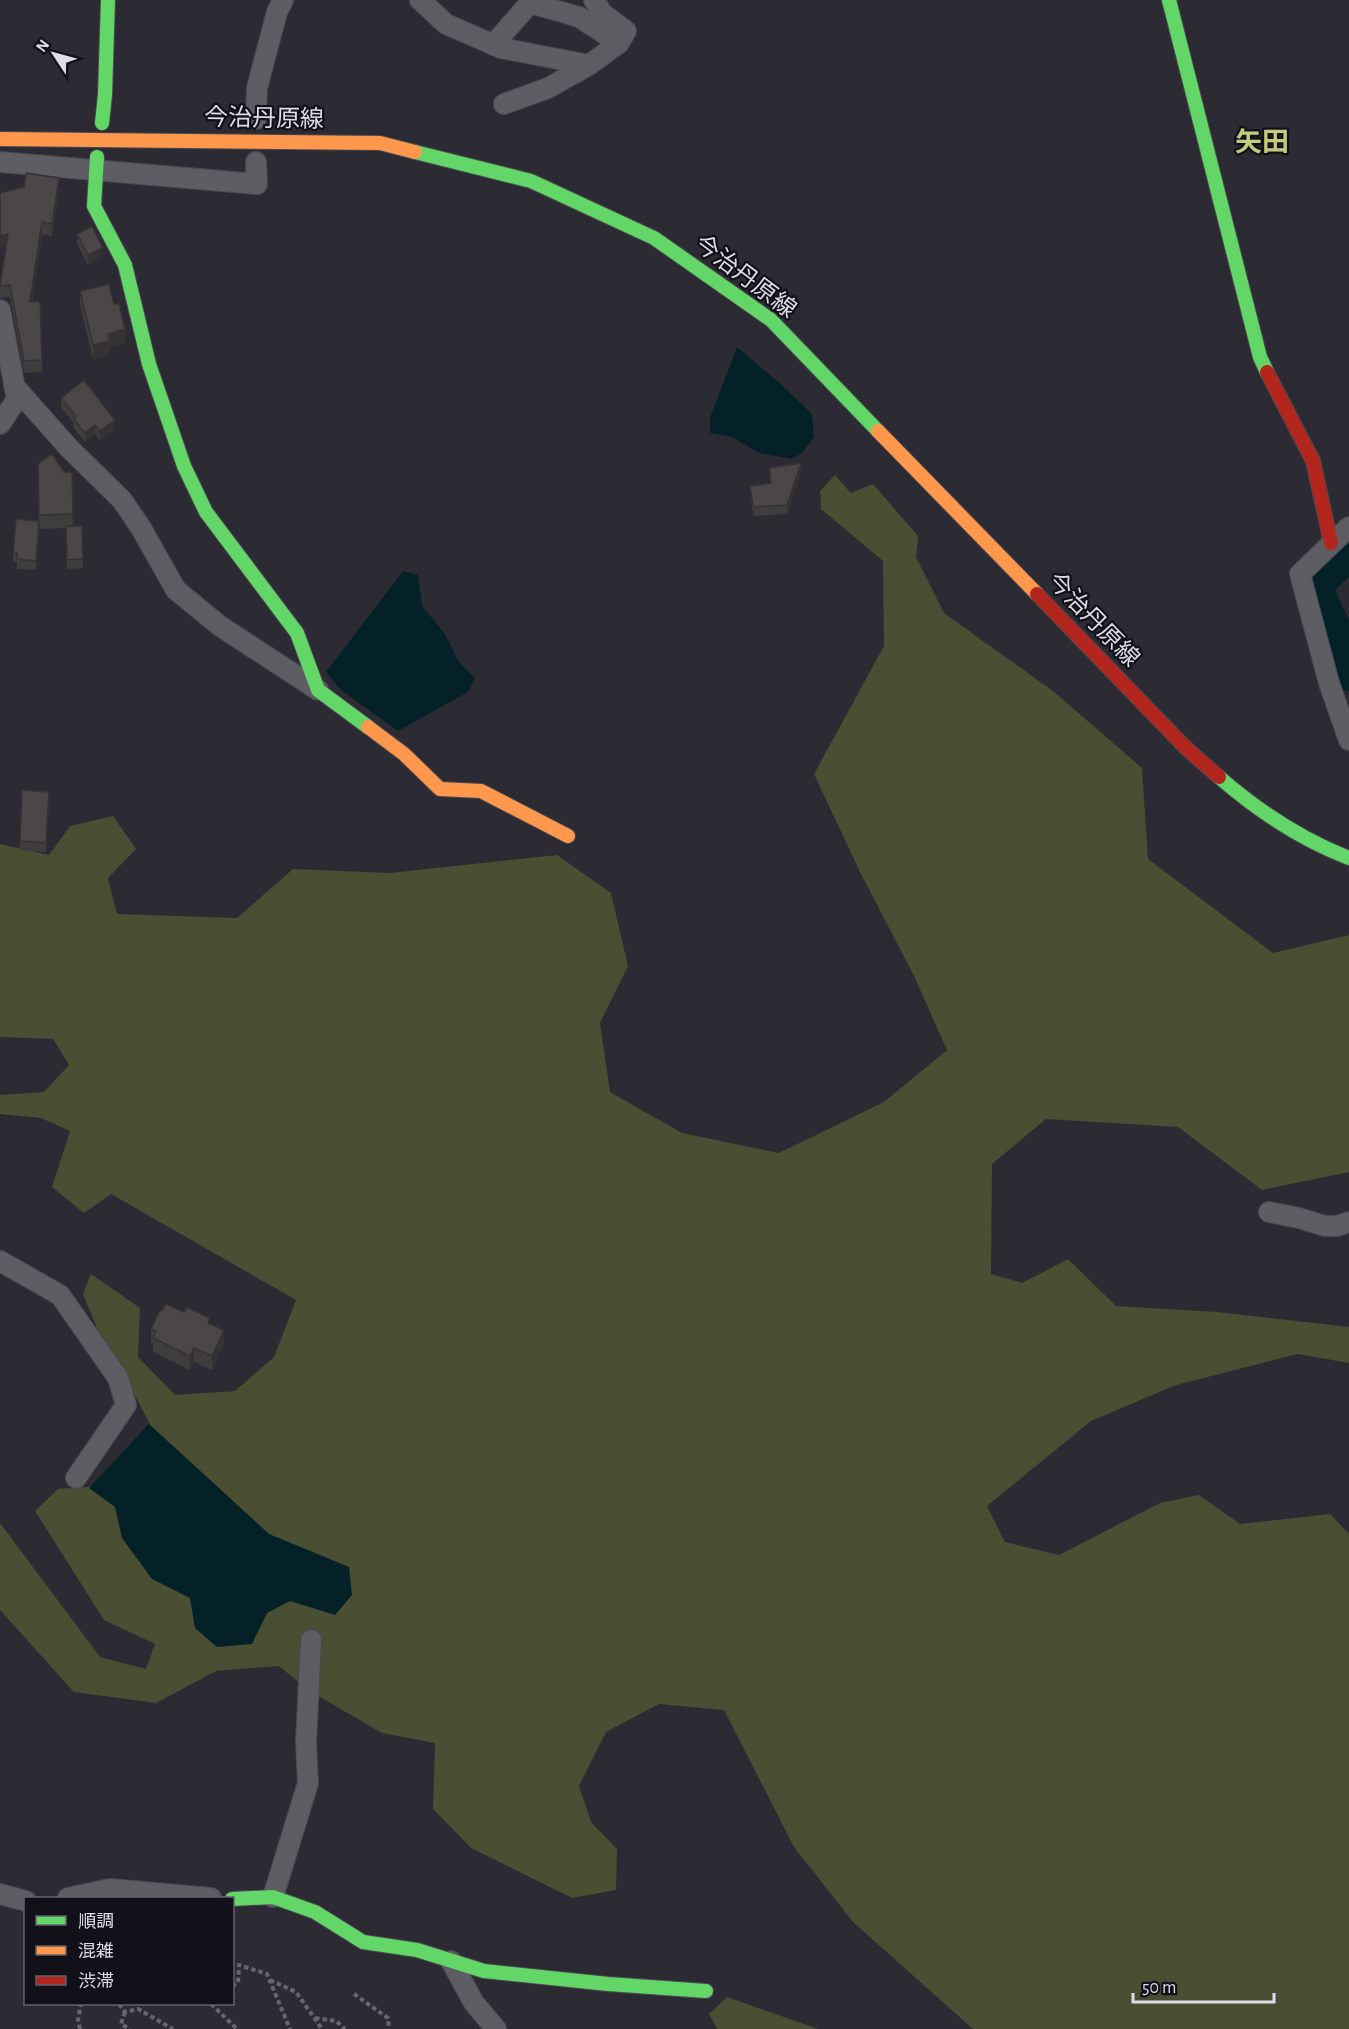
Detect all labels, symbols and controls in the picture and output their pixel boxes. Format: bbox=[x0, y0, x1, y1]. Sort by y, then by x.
north arrow bbox=[24, 24, 84, 84]
text: N bbox=[33, 37, 52, 55]
street label: 今治丹原線 bbox=[204, 104, 324, 132]
district label: 矢田 bbox=[1235, 128, 1289, 156]
street label: 今治丹原線 bbox=[690, 230, 801, 323]
street label: 今治丹原線 bbox=[1043, 567, 1145, 671]
legend bbox=[24, 1897, 234, 2005]
text: 順調 bbox=[78, 1913, 114, 1931]
text: 混雑 bbox=[78, 1941, 114, 1961]
scale bar bbox=[1133, 1966, 1274, 2004]
text: 渋滞 bbox=[78, 1972, 114, 1991]
text: 50 m bbox=[1142, 1979, 1176, 1997]

